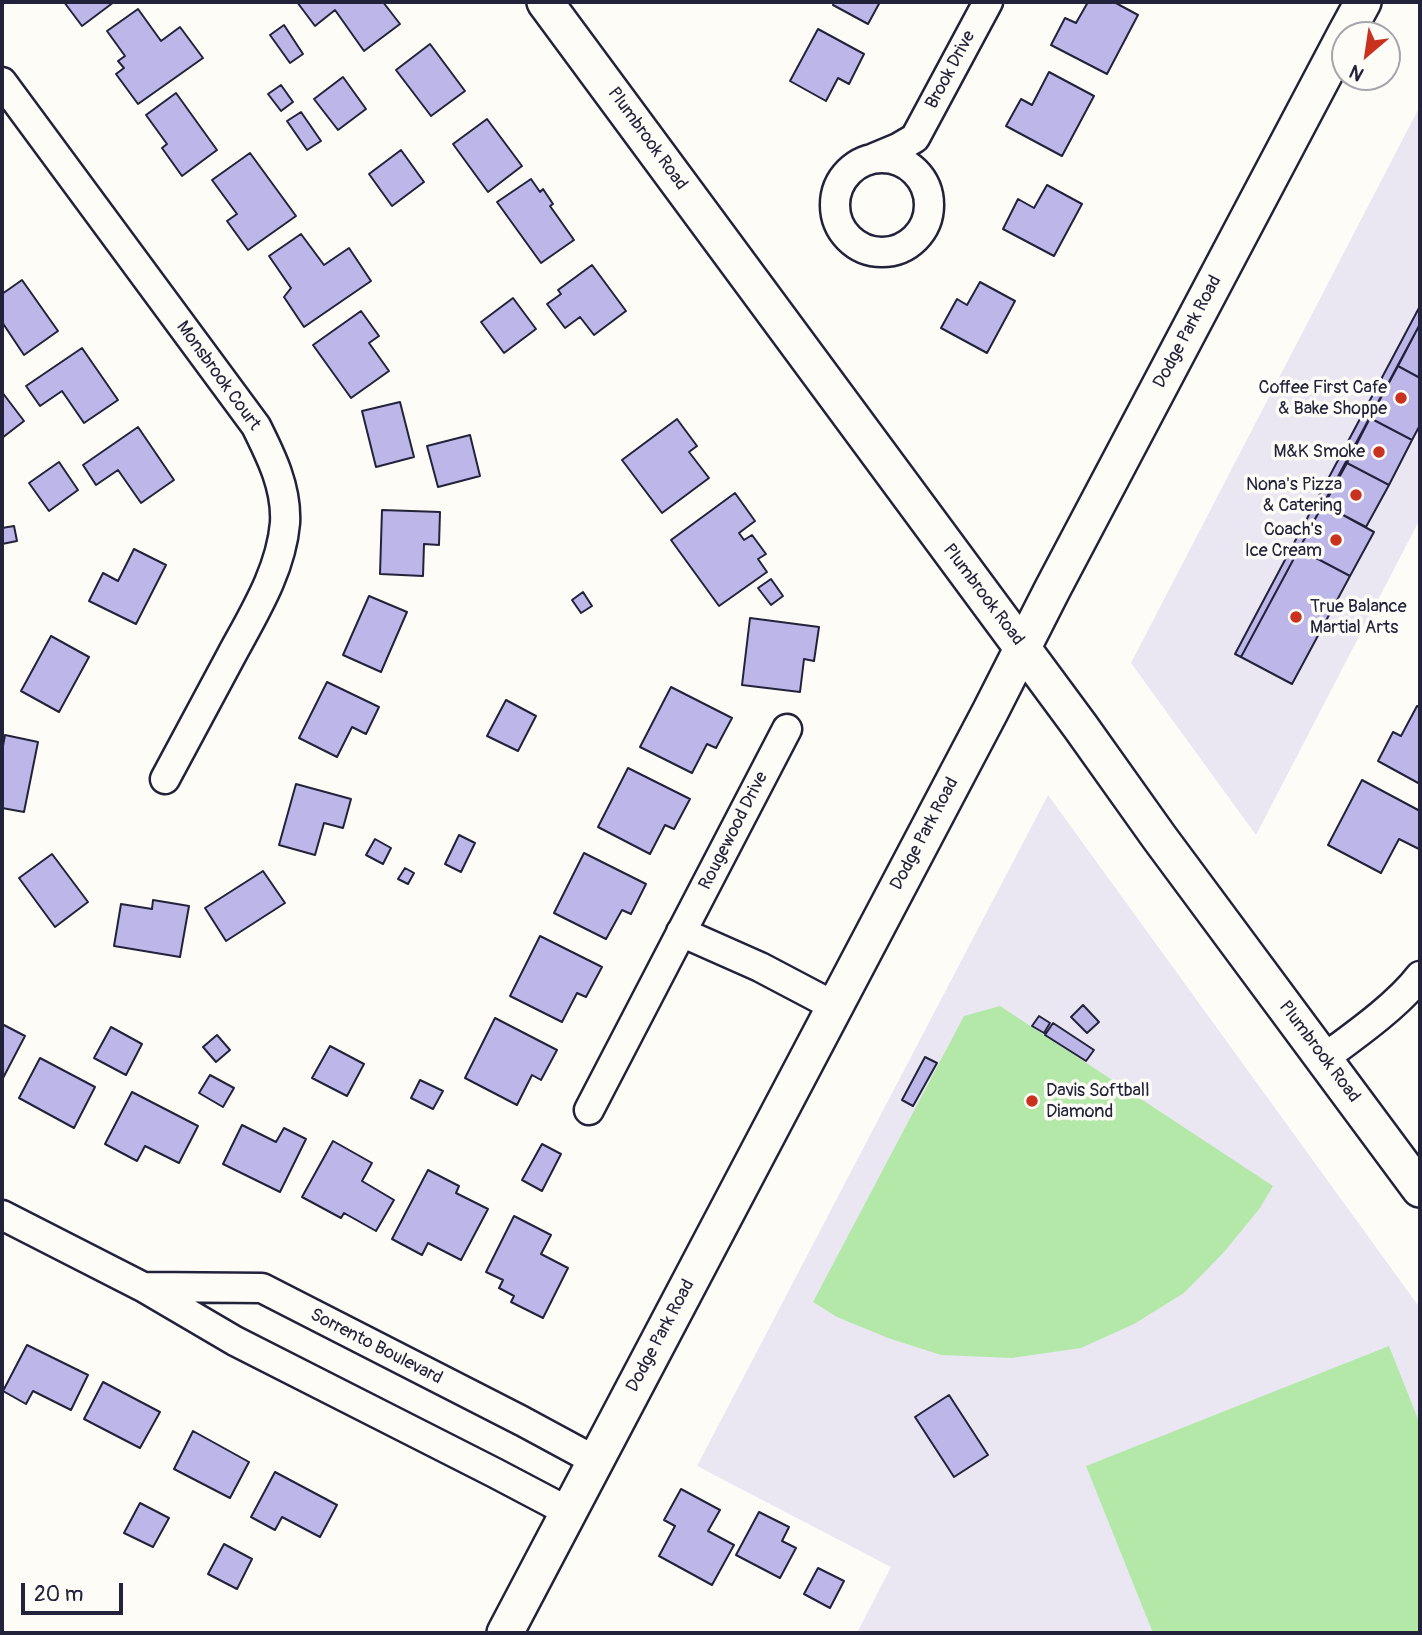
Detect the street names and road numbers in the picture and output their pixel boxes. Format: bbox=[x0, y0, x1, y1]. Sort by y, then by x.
street label: Brook Drive bbox=[921, 27, 981, 113]
street label: Plumbrook Road bbox=[603, 83, 691, 195]
street label: Dodge Park Road bbox=[1149, 272, 1227, 392]
street label: Monsbrook Court bbox=[171, 317, 265, 435]
street label: Plumbrook Road bbox=[938, 540, 1028, 650]
street label: Rougewood Drive bbox=[695, 768, 773, 894]
street label: Dodge Park Road bbox=[886, 774, 964, 894]
street label: Plumbrook Road bbox=[1274, 997, 1364, 1107]
street label: Dodge Park Road bbox=[622, 1276, 700, 1396]
street label: Sorrento Boulevard bbox=[306, 1304, 446, 1390]

